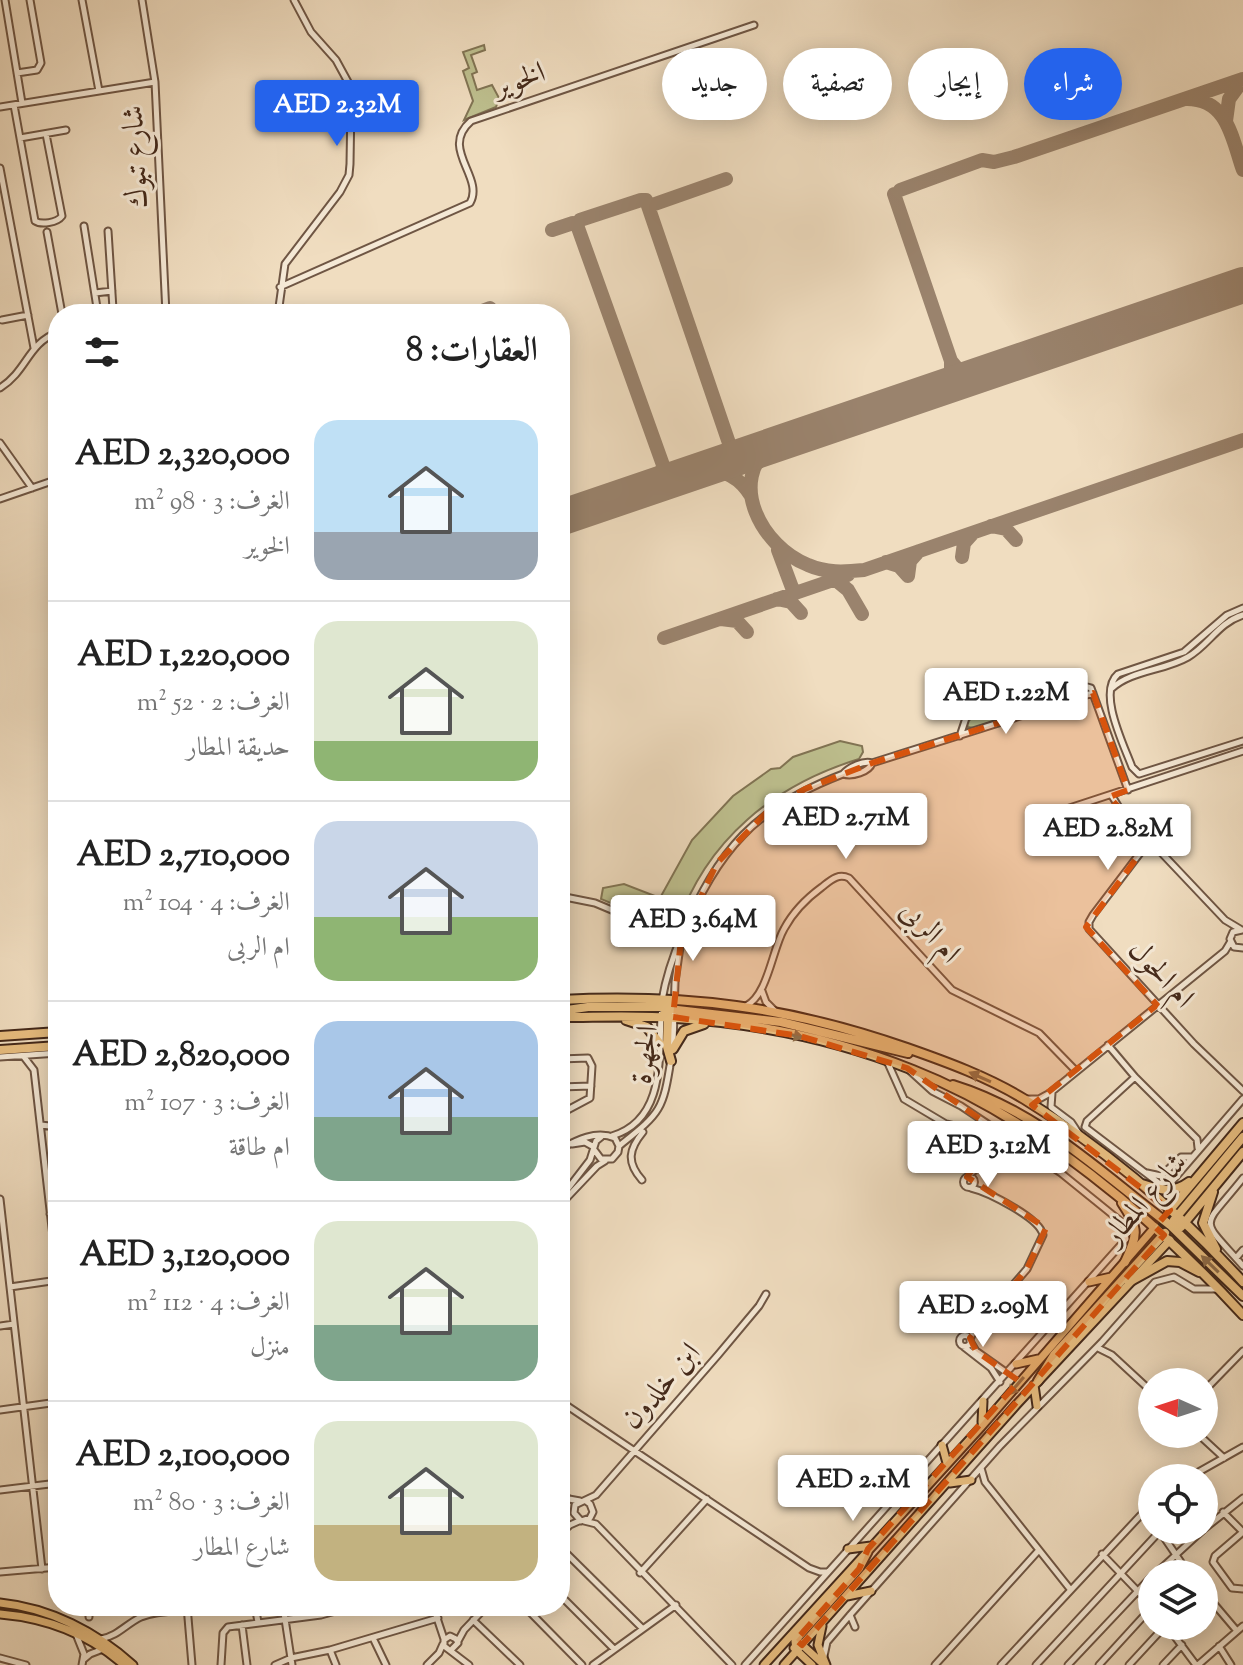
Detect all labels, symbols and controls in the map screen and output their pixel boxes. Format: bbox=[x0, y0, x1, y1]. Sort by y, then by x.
chip: جديد bbox=[662, 48, 767, 120]
chip: تصفية bbox=[783, 48, 892, 120]
chip: إيجار bbox=[908, 48, 1008, 120]
chip: شراء bbox=[1024, 48, 1122, 120]
street label: الخوير bbox=[485, 52, 552, 111]
pin: AED 2.32M bbox=[245, 80, 429, 148]
text: AED 2.32M bbox=[273, 87, 401, 124]
street label: شارع تبوك bbox=[113, 104, 162, 210]
text: العقارات: 8 bbox=[406, 327, 538, 376]
icon: filters bbox=[80, 330, 124, 374]
text: AED 2,320,000 bbox=[75, 431, 290, 480]
icon: home bbox=[378, 452, 474, 548]
text: الغرف: 3 · 98 m² bbox=[134, 484, 290, 521]
text: الخوير bbox=[244, 529, 290, 566]
text: AED 1,220,000 bbox=[77, 632, 290, 681]
icon: home bbox=[378, 653, 474, 749]
pin: AED 1.22M bbox=[914, 668, 1098, 736]
text: AED 1.22M bbox=[943, 675, 1069, 712]
text: الغرف: 2 · 52 m² bbox=[137, 685, 290, 722]
text: حديقة المطار bbox=[186, 730, 290, 767]
pin: AED 2.71M bbox=[754, 793, 938, 861]
text: AED 2.71M bbox=[782, 800, 910, 837]
pin: AED 2.82M bbox=[1016, 804, 1200, 872]
text: AED 2.82M bbox=[1043, 811, 1173, 848]
text: AED 2,710,000 bbox=[76, 832, 290, 881]
icon: home bbox=[378, 853, 474, 949]
text: الغرف: 4 · 104 m² bbox=[123, 885, 290, 922]
street label: ام الربى bbox=[887, 892, 970, 976]
pin: AED 3.64M bbox=[601, 895, 785, 963]
text: AED 3.64M bbox=[629, 902, 757, 939]
text: ام الربى bbox=[227, 930, 290, 967]
street label: ام الحول bbox=[1115, 931, 1203, 1020]
street label: الجهرة bbox=[621, 1023, 671, 1087]
one-way arrow bbox=[779, 1029, 804, 1042]
text: AED 2,820,000 bbox=[72, 1032, 290, 1081]
icon: home bbox=[378, 1053, 474, 1149]
one-way arrow bbox=[969, 1070, 992, 1084]
text: الغرف: 3 · 107 m² bbox=[124, 1085, 290, 1122]
pin: AED 3.12M bbox=[896, 1121, 1080, 1189]
text: AED 3.12M bbox=[926, 1128, 1050, 1165]
text: ام طاقة bbox=[229, 1130, 290, 1167]
street label: شارع المطار bbox=[1091, 1144, 1199, 1259]
text: AED 3,120,000 bbox=[79, 1232, 290, 1281]
icon: home bbox=[378, 1253, 474, 1349]
one-way arrow bbox=[1201, 1255, 1220, 1274]
pin: AED 2.09M bbox=[891, 1281, 1075, 1349]
text: الغرف: 4 · 112 m² bbox=[127, 1285, 290, 1322]
text: AED 2.09M bbox=[917, 1288, 1049, 1325]
text: منزل bbox=[250, 1330, 290, 1367]
street label: ابن خلدون bbox=[612, 1334, 712, 1440]
north arrow bbox=[1138, 1368, 1218, 1448]
map controls bbox=[1138, 1368, 1218, 1640]
one-way arrow bbox=[1007, 1376, 1025, 1395]
text: AED 2,100,000 bbox=[76, 1432, 290, 1481]
icon: home bbox=[378, 1453, 474, 1549]
pin: AED 2.1M bbox=[770, 1455, 936, 1523]
text: AED 2.1M bbox=[796, 1462, 910, 1499]
button: locate bbox=[1138, 1464, 1218, 1544]
text: الغرف: 3 · 80 m² bbox=[133, 1485, 290, 1522]
text: شارع المطار bbox=[194, 1530, 290, 1567]
button: layers bbox=[1138, 1560, 1218, 1640]

